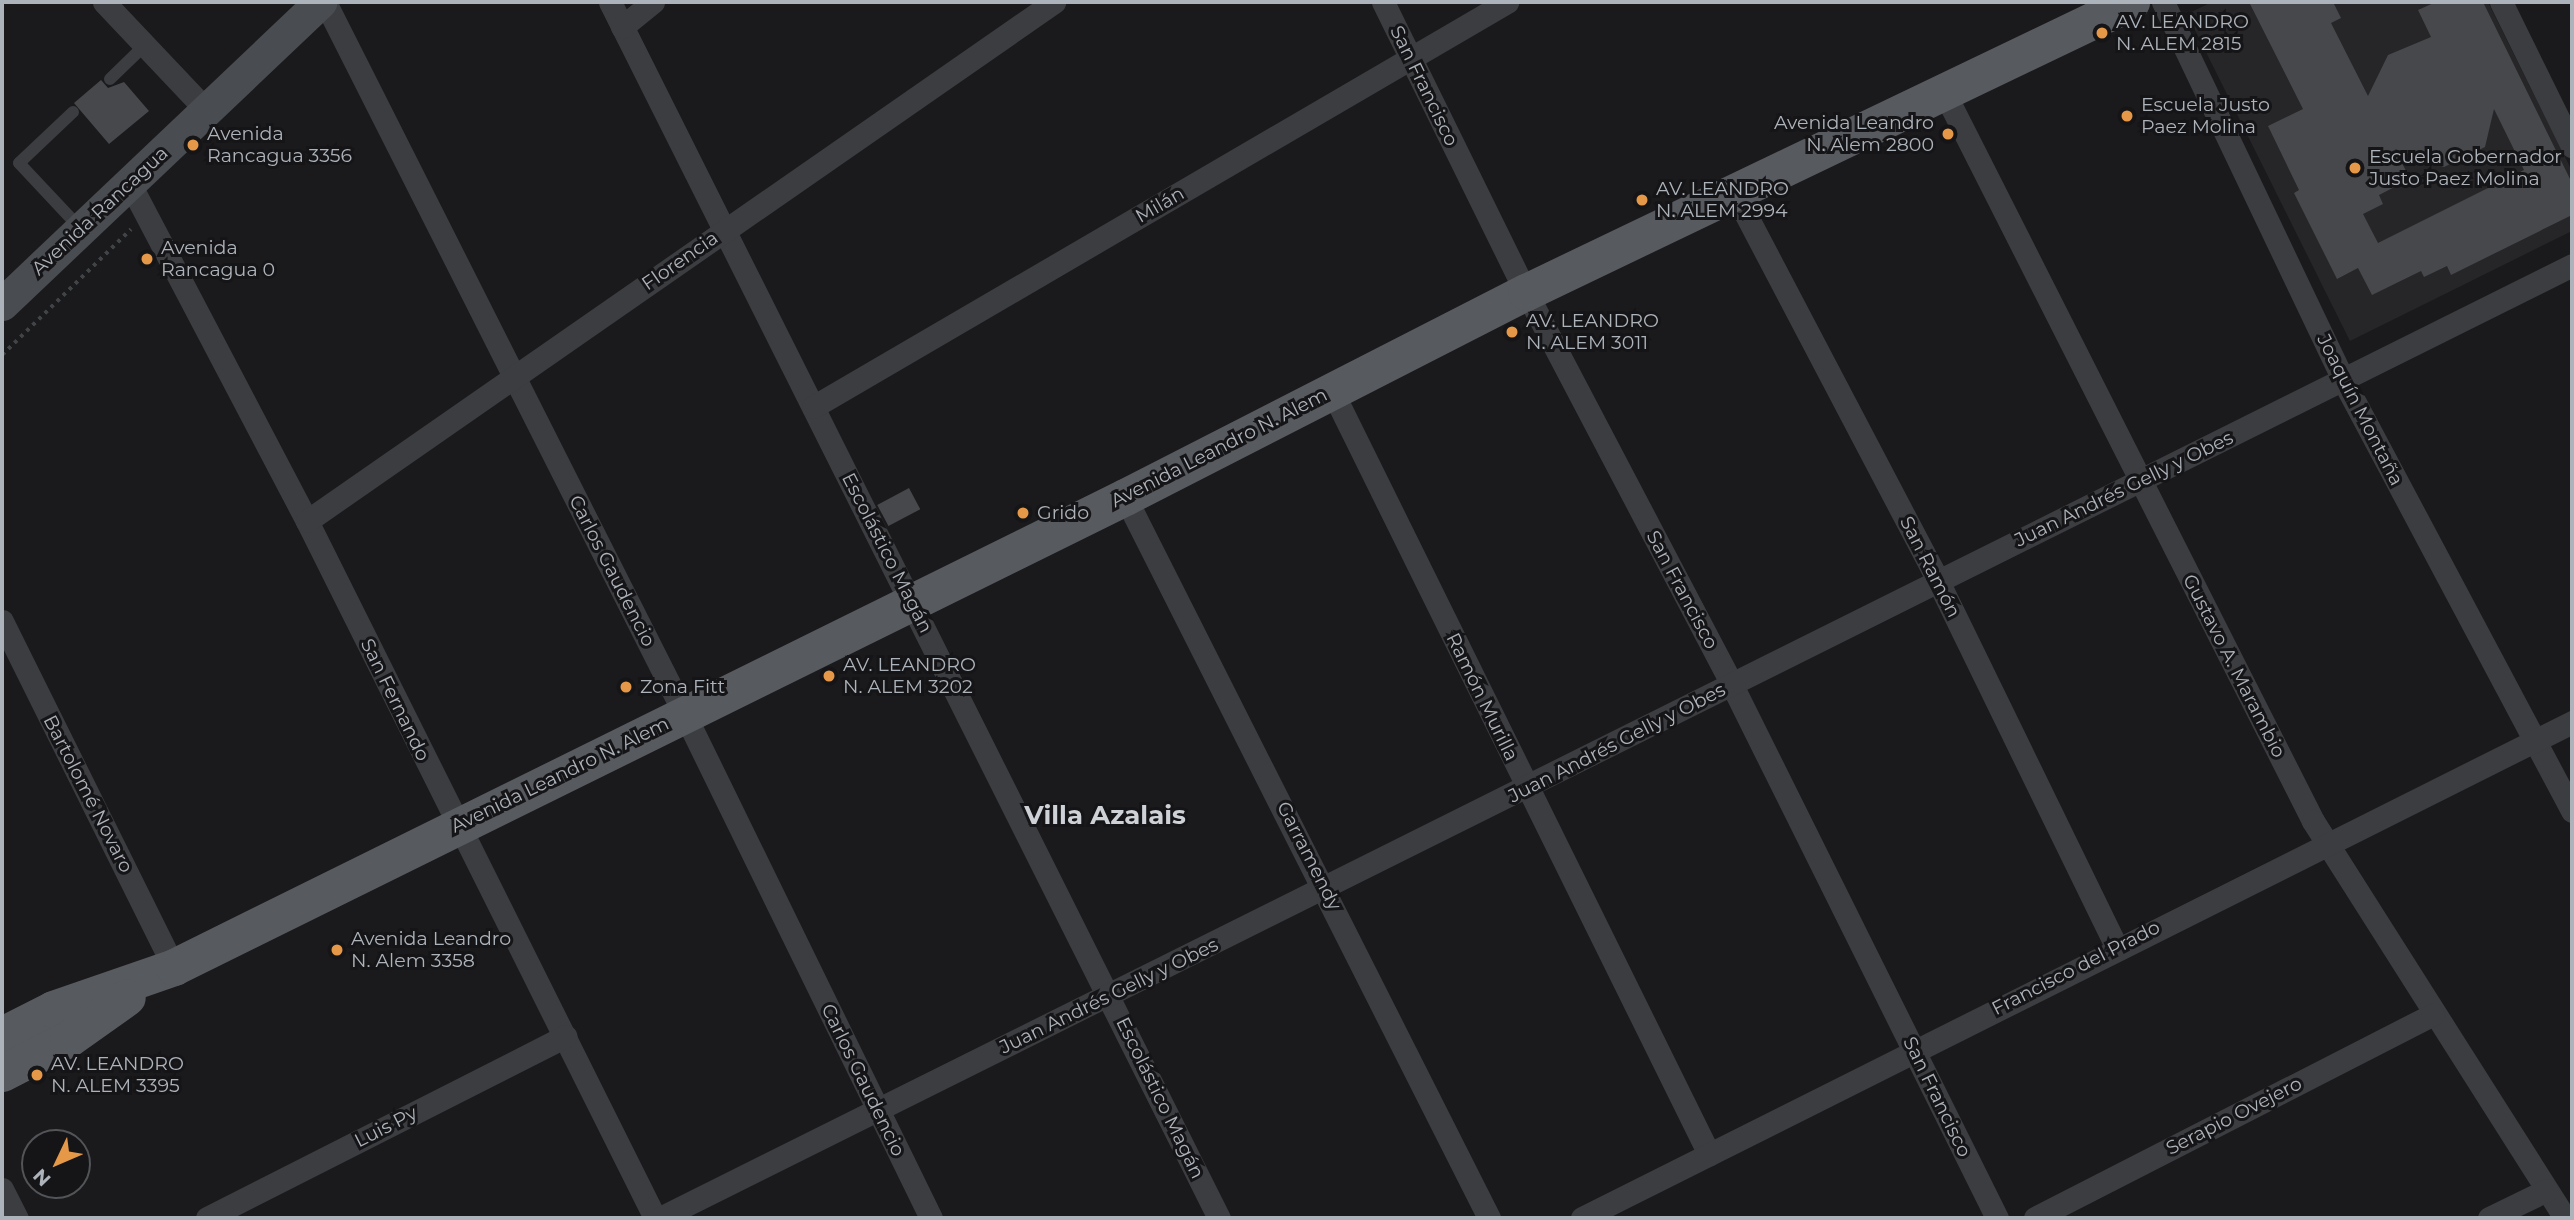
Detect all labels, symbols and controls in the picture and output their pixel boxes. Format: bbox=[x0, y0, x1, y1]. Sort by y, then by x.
place label: AV. LEANDRO N. ALEM 2815 bbox=[2116, 11, 2249, 55]
street label: San Francisco bbox=[1385, 22, 1463, 150]
marker: AV. LEANDRO N. ALEM 2815 bbox=[2094, 25, 2110, 41]
place label: Escuela Justo Paez Molina bbox=[2141, 94, 2270, 138]
marker: Escuela Justo Paez Molina bbox=[2119, 108, 2135, 124]
place label: Avenida Leandro N. Alem 2800 bbox=[1774, 112, 1934, 156]
place label: Avenida Rancagua 3356 bbox=[207, 123, 352, 167]
marker: Avenida Leandro N. Alem 2800 bbox=[1940, 126, 1956, 142]
marker: Avenida Rancagua 3356 bbox=[185, 137, 201, 153]
street label: Avenida Rancagua bbox=[27, 142, 173, 280]
place label: Escuela Gobernador Justo Paez Molina bbox=[2369, 146, 2562, 190]
marker: Escuela Gobernador Justo Paez Molina bbox=[2347, 160, 2363, 176]
place label: AV. LEANDRO N. ALEM 2994 bbox=[1656, 178, 1789, 222]
street label: Milán bbox=[1132, 182, 1188, 228]
marker: AV. LEANDRO N. ALEM 2994 bbox=[1634, 192, 1650, 208]
street label: Florencia bbox=[638, 227, 722, 295]
place label: Avenida Rancagua 0 bbox=[161, 237, 275, 281]
marker: Avenida Rancagua 0 bbox=[139, 251, 155, 267]
place label: AV. LEANDRO N. ALEM 3011 bbox=[1526, 310, 1659, 354]
marker: AV. LEANDRO N. ALEM 3011 bbox=[1504, 324, 1520, 340]
street label: Joaquín Montaña bbox=[2312, 331, 2408, 489]
street label: Avenida Leandro N. Alem bbox=[1107, 383, 1331, 513]
street label: Juan Andrés Gelly y Obes bbox=[2011, 426, 2237, 552]
street label: Escolástico Magán bbox=[837, 469, 937, 637]
street label: Carlos Gaudencio bbox=[564, 492, 660, 650]
place label: Grido bbox=[1037, 502, 1089, 524]
marker: Grido bbox=[1015, 505, 1031, 521]
street label: San Ramón bbox=[1895, 513, 1965, 621]
street label: San Francisco bbox=[1641, 527, 1723, 653]
street label: Gustavo A. Marambio bbox=[2178, 571, 2290, 761]
street label: Ramón Murilla bbox=[1441, 629, 1523, 765]
street label: San Fernando bbox=[356, 635, 434, 765]
place label: AV. LEANDRO N. ALEM 3202 bbox=[843, 654, 976, 698]
marker: AV. LEANDRO N. ALEM 3202 bbox=[821, 668, 837, 684]
place label: Zona Fitt bbox=[640, 676, 725, 698]
street label: Juan Andrés Gelly y Obes bbox=[1505, 678, 1729, 808]
marker: Zona Fitt bbox=[618, 679, 634, 695]
street label: Bartolomé Novaro bbox=[38, 711, 138, 877]
street label: Avenida Leandro N. Alem bbox=[447, 712, 673, 838]
street label: Garramendy bbox=[1272, 798, 1346, 914]
district label: Villa Azalais bbox=[1024, 800, 1186, 832]
street label: Francisco del Prado bbox=[1988, 916, 2164, 1020]
place label: Avenida Leandro N. Alem 3358 bbox=[351, 928, 511, 972]
street label: Juan Andrés Gelly y Obes bbox=[996, 933, 1222, 1059]
marker: Avenida Leandro N. Alem 3358 bbox=[329, 942, 345, 958]
street label: Carlos Gaudencio bbox=[816, 1000, 910, 1160]
street label: Escolástico Magán bbox=[1111, 1014, 1209, 1182]
street label: San Francisco bbox=[1898, 1033, 1976, 1161]
place label: AV. LEANDRO N. ALEM 3395 bbox=[51, 1053, 184, 1097]
marker: AV. LEANDRO N. ALEM 3395 bbox=[29, 1067, 45, 1083]
street label: Serapio Ovejero bbox=[2162, 1072, 2306, 1160]
street label: Luis Py bbox=[351, 1102, 421, 1152]
north arrow bbox=[21, 1129, 91, 1199]
text: N bbox=[28, 1164, 56, 1191]

